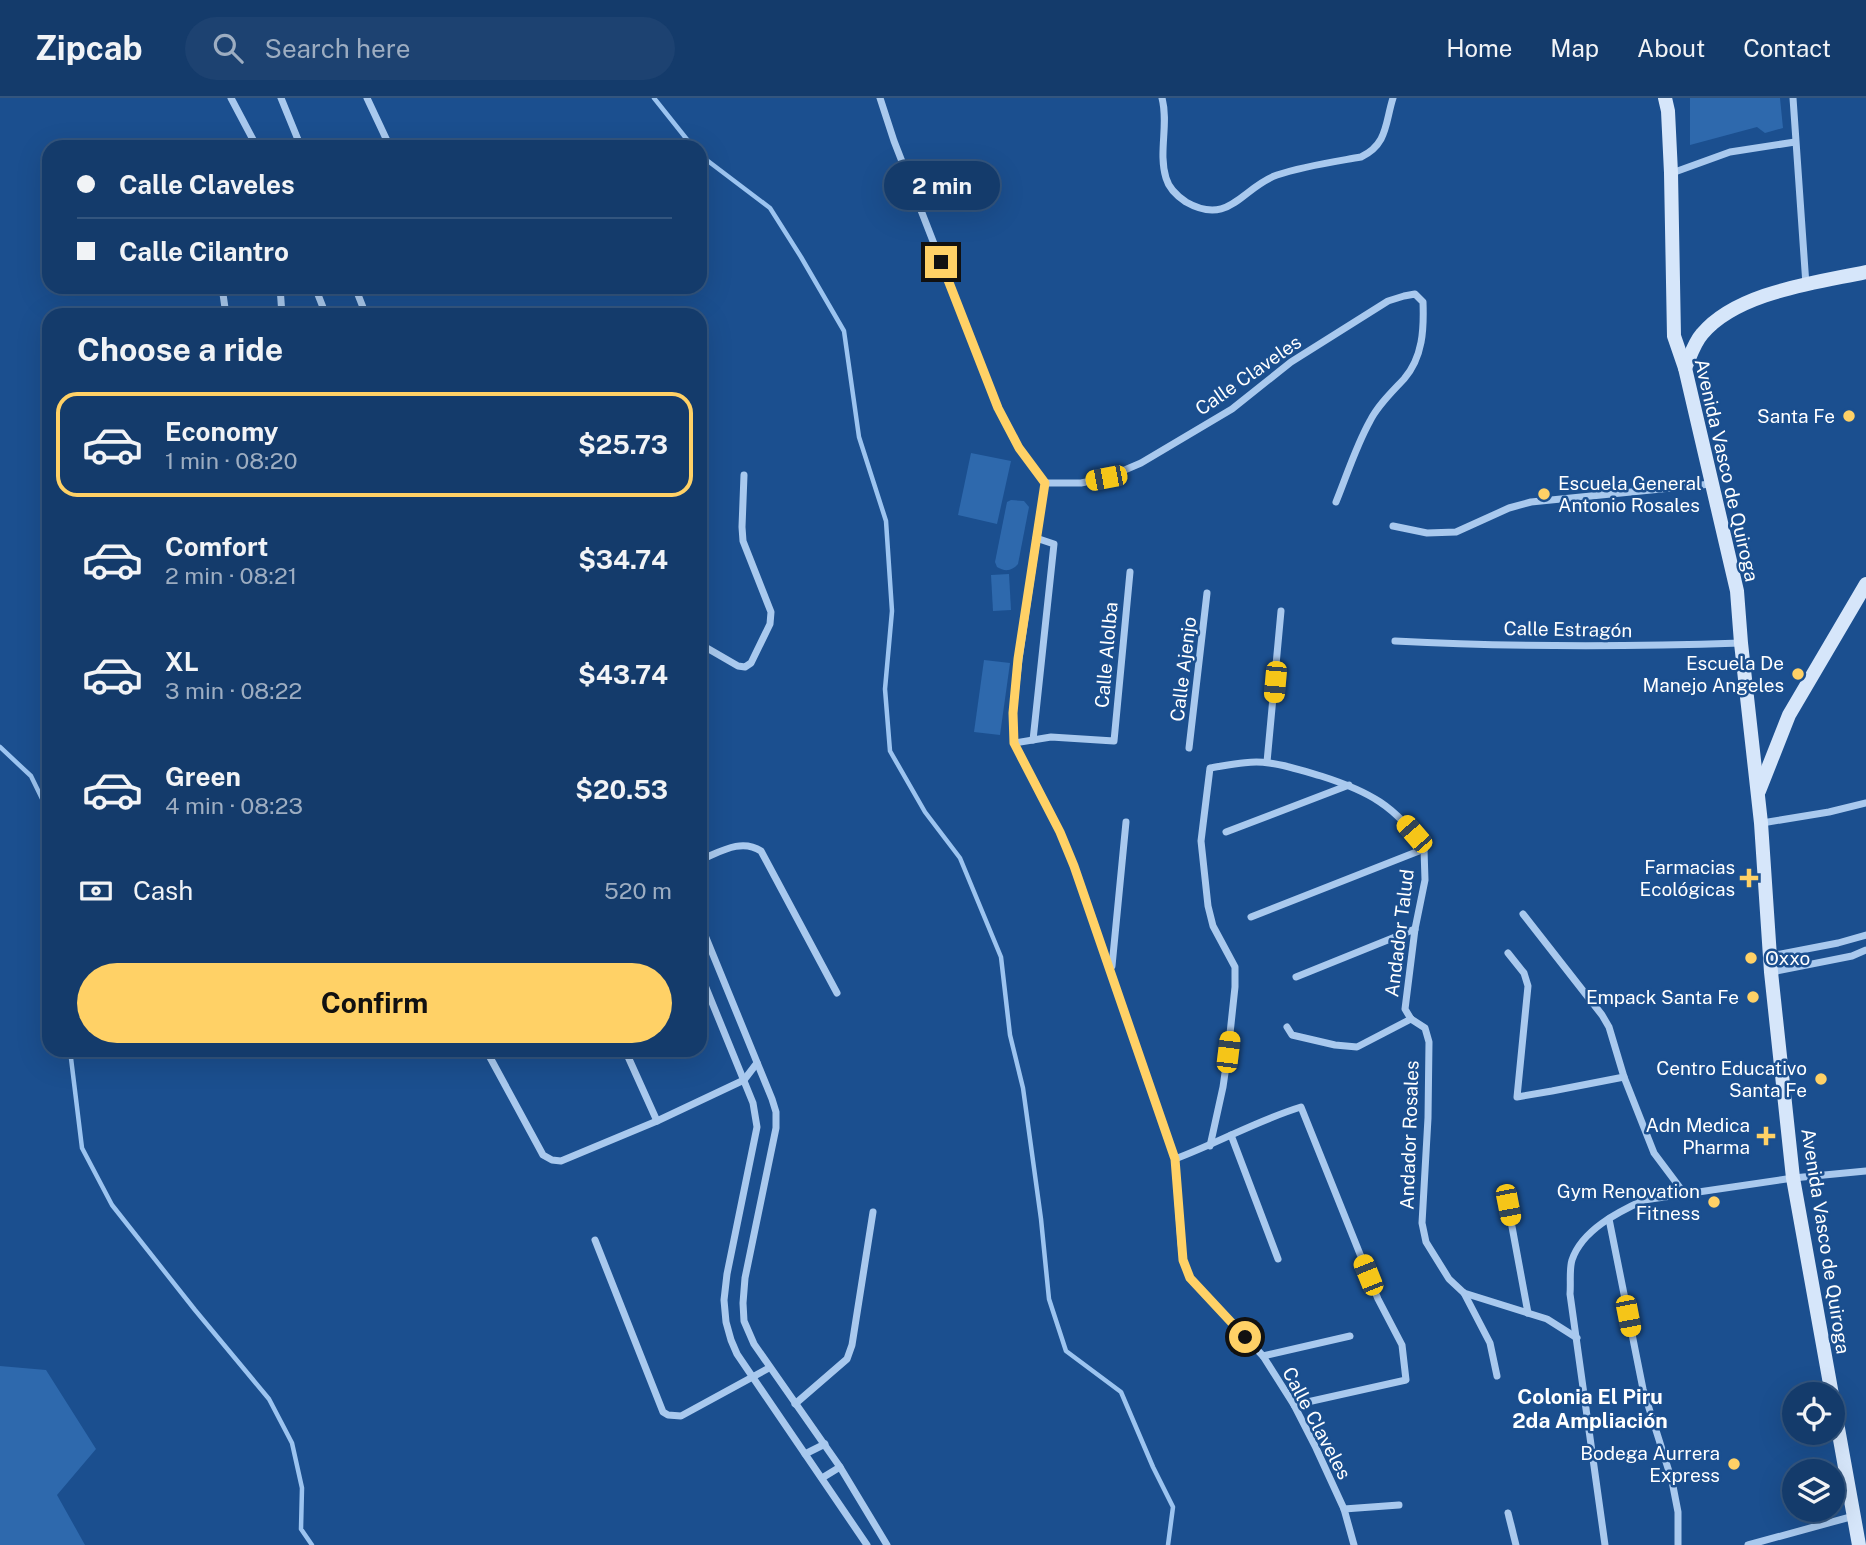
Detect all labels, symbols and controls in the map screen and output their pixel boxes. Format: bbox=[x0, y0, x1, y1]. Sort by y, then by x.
search box bbox=[185, 17, 675, 80]
text: Zipcab bbox=[35, 29, 143, 67]
icon: search bbox=[209, 29, 247, 67]
text: Search here bbox=[265, 33, 411, 64]
text: Home bbox=[1446, 34, 1512, 62]
text: Map bbox=[1550, 34, 1599, 62]
text: About bbox=[1637, 34, 1705, 62]
text: Contact bbox=[1743, 34, 1831, 62]
callout: 2 min bbox=[883, 160, 999, 209]
text: Calle Claveles bbox=[119, 169, 295, 200]
text: 2 min bbox=[912, 172, 972, 199]
text: Calle Cilantro bbox=[119, 236, 289, 267]
route end bbox=[925, 246, 957, 278]
street label: Calle Claveles bbox=[1191, 330, 1305, 420]
text: Choose a ride bbox=[77, 331, 283, 368]
street label: Avenida Vasco de Quiroga bbox=[1691, 356, 1763, 584]
place label: Santa Fe bbox=[1757, 405, 1835, 427]
marker: Santa Fe bbox=[1841, 408, 1857, 424]
icon: car bbox=[81, 413, 144, 476]
text: Economy bbox=[165, 416, 278, 447]
text: $25.73 bbox=[578, 429, 668, 460]
text: 1 min · 08:20 bbox=[165, 447, 298, 474]
car bbox=[1084, 464, 1129, 492]
place label: Escuela General Antonio Rosales bbox=[1558, 472, 1702, 516]
marker: Escuela General Antonio Rosales bbox=[1536, 486, 1552, 502]
icon: car bbox=[81, 528, 144, 591]
text: Comfort bbox=[165, 531, 268, 562]
text: $34.74 bbox=[578, 544, 668, 575]
text: 2 min · 08:21 bbox=[165, 562, 297, 589]
street label: Calle Alolba bbox=[1090, 601, 1122, 709]
street label: Calle Ajenjo bbox=[1166, 615, 1200, 723]
street label: Calle Estragón bbox=[1503, 617, 1633, 641]
icon: car bbox=[81, 643, 144, 706]
text: XL bbox=[165, 646, 199, 677]
place label: Escuela De Manejo Angeles bbox=[1642, 652, 1784, 696]
text: $43.74 bbox=[578, 659, 668, 690]
car bbox=[1263, 660, 1288, 704]
marker: Escuela De Manejo Angeles bbox=[1790, 666, 1806, 682]
text: 3 min · 08:22 bbox=[165, 677, 302, 704]
icon: car bbox=[81, 758, 144, 821]
text: Green bbox=[165, 761, 241, 792]
text: $20.53 bbox=[575, 774, 668, 805]
text: 4 min · 08:23 bbox=[165, 792, 303, 819]
car bbox=[1393, 811, 1436, 857]
place label: Farmacias Ecológicas bbox=[1640, 856, 1735, 900]
street label: Andador Talud bbox=[1380, 868, 1418, 998]
marker: Farmacias Ecológicas bbox=[1741, 870, 1757, 886]
icon: cash bbox=[77, 872, 115, 910]
text: Cash bbox=[133, 875, 193, 906]
text: 520 m bbox=[604, 877, 672, 904]
place label: Oxxo bbox=[1765, 947, 1810, 969]
marker: Oxxo bbox=[1743, 950, 1759, 966]
button: Confirm bbox=[77, 963, 672, 1043]
place label: Empack Santa Fe bbox=[1586, 986, 1739, 1008]
marker: Empack Santa Fe bbox=[1745, 989, 1761, 1005]
car bbox=[1216, 1030, 1241, 1074]
place label: Centro Educativo Santa Fe bbox=[1656, 1057, 1807, 1101]
street label: Andador Rosales bbox=[1395, 1060, 1423, 1210]
marker: Centro Educativo Santa Fe bbox=[1813, 1071, 1829, 1087]
place label: Adn Medica Pharma bbox=[1645, 1114, 1750, 1158]
marker: Adn Medica Pharma bbox=[1756, 1126, 1776, 1146]
street label: Avenida Vasco de Quiroga bbox=[1797, 1127, 1855, 1355]
place label: Gym Renovation Fitness bbox=[1557, 1180, 1700, 1224]
car bbox=[1494, 1182, 1523, 1228]
marker: Gym Renovation Fitness bbox=[1706, 1194, 1722, 1210]
car bbox=[1351, 1252, 1386, 1298]
car bbox=[1614, 1293, 1643, 1339]
route start bbox=[1229, 1321, 1261, 1353]
street label: Calle Claveles bbox=[1278, 1363, 1356, 1483]
map controls bbox=[1782, 1382, 1845, 1522]
button: locate bbox=[1782, 1382, 1845, 1445]
district label: Colonia El Piru 2da Ampliación bbox=[1512, 1384, 1668, 1433]
place label: Bodega Aurrera Express bbox=[1580, 1442, 1720, 1486]
marker: Bodega Aurrera Express bbox=[1726, 1456, 1742, 1472]
button: layers bbox=[1782, 1459, 1845, 1522]

